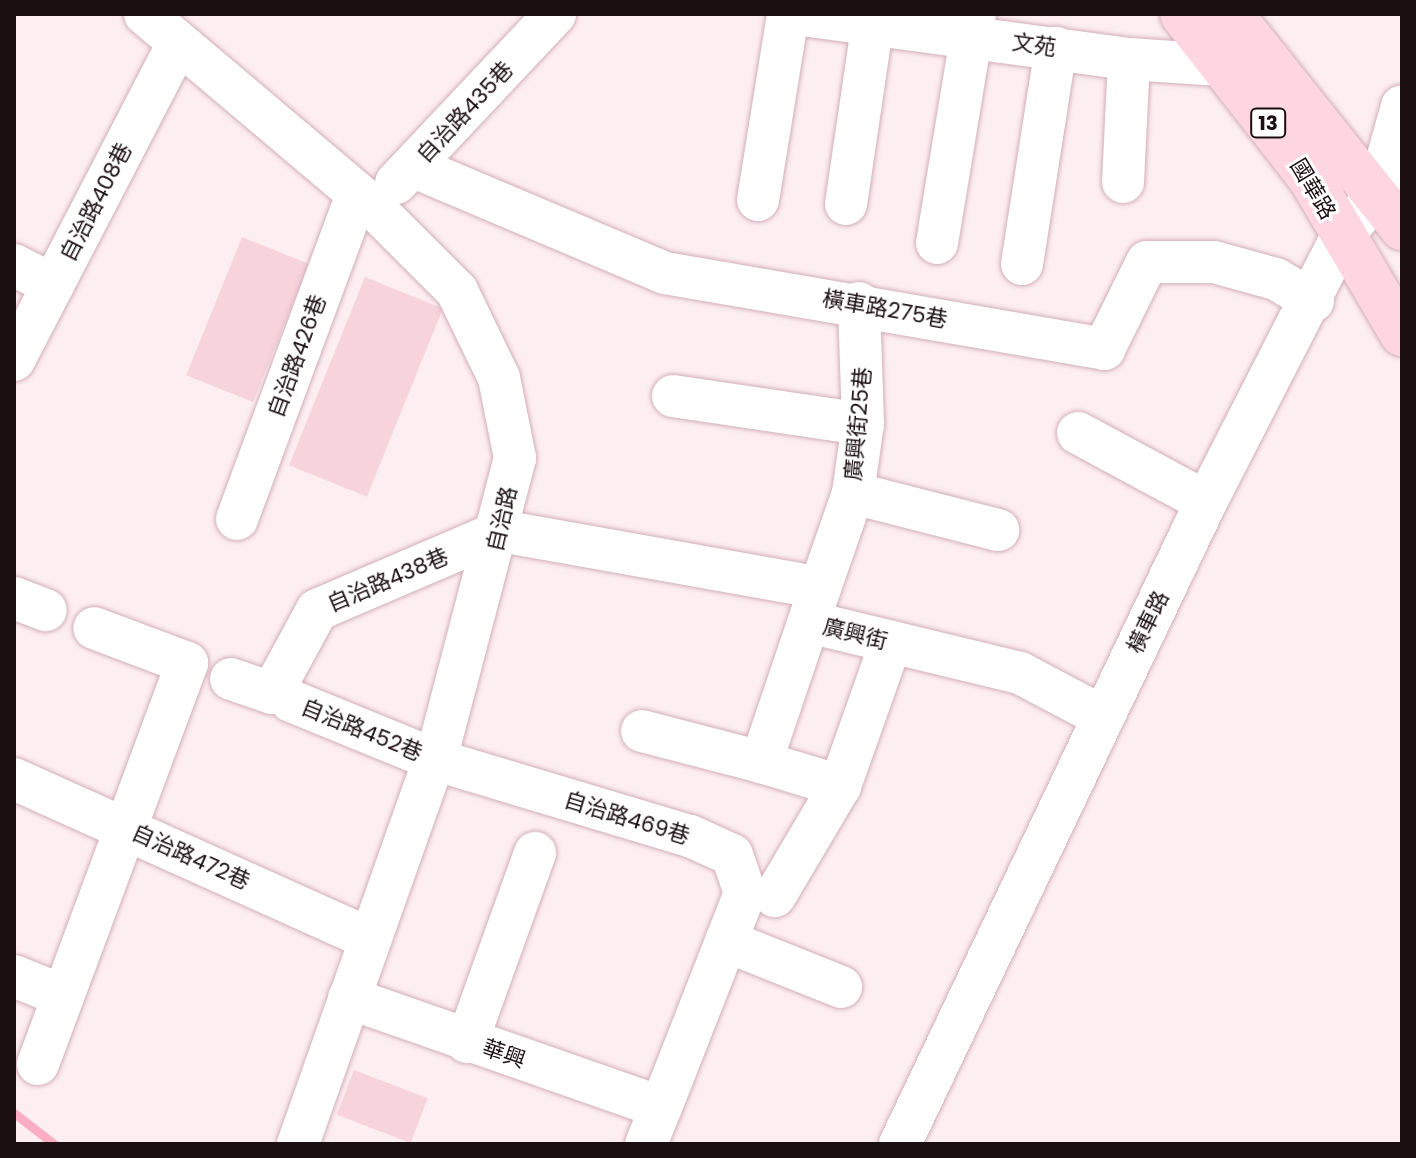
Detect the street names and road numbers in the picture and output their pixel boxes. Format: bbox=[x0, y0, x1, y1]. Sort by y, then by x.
street label: 文苑 bbox=[1010, 29, 1058, 61]
street label: 自治路435巷 bbox=[411, 56, 519, 168]
road number: 13 bbox=[1250, 107, 1286, 139]
street label: 自治路408巷 bbox=[55, 138, 137, 266]
street label: 國華路 bbox=[1285, 154, 1341, 224]
street label: 橫車路275巷 bbox=[820, 285, 950, 333]
street label: 自治路426巷 bbox=[263, 291, 331, 421]
street label: 廣興街25巷 bbox=[840, 366, 876, 482]
street label: 自治路 bbox=[482, 484, 522, 554]
street label: 自治路438巷 bbox=[324, 543, 452, 617]
street label: 橫車路 bbox=[1122, 587, 1174, 657]
street label: 廣興街 bbox=[820, 613, 890, 655]
street label: 自治路452巷 bbox=[298, 694, 426, 766]
street label: 自治路469巷 bbox=[561, 786, 693, 850]
street label: 自治路472巷 bbox=[128, 819, 254, 895]
street label: 華興 bbox=[479, 1034, 529, 1074]

